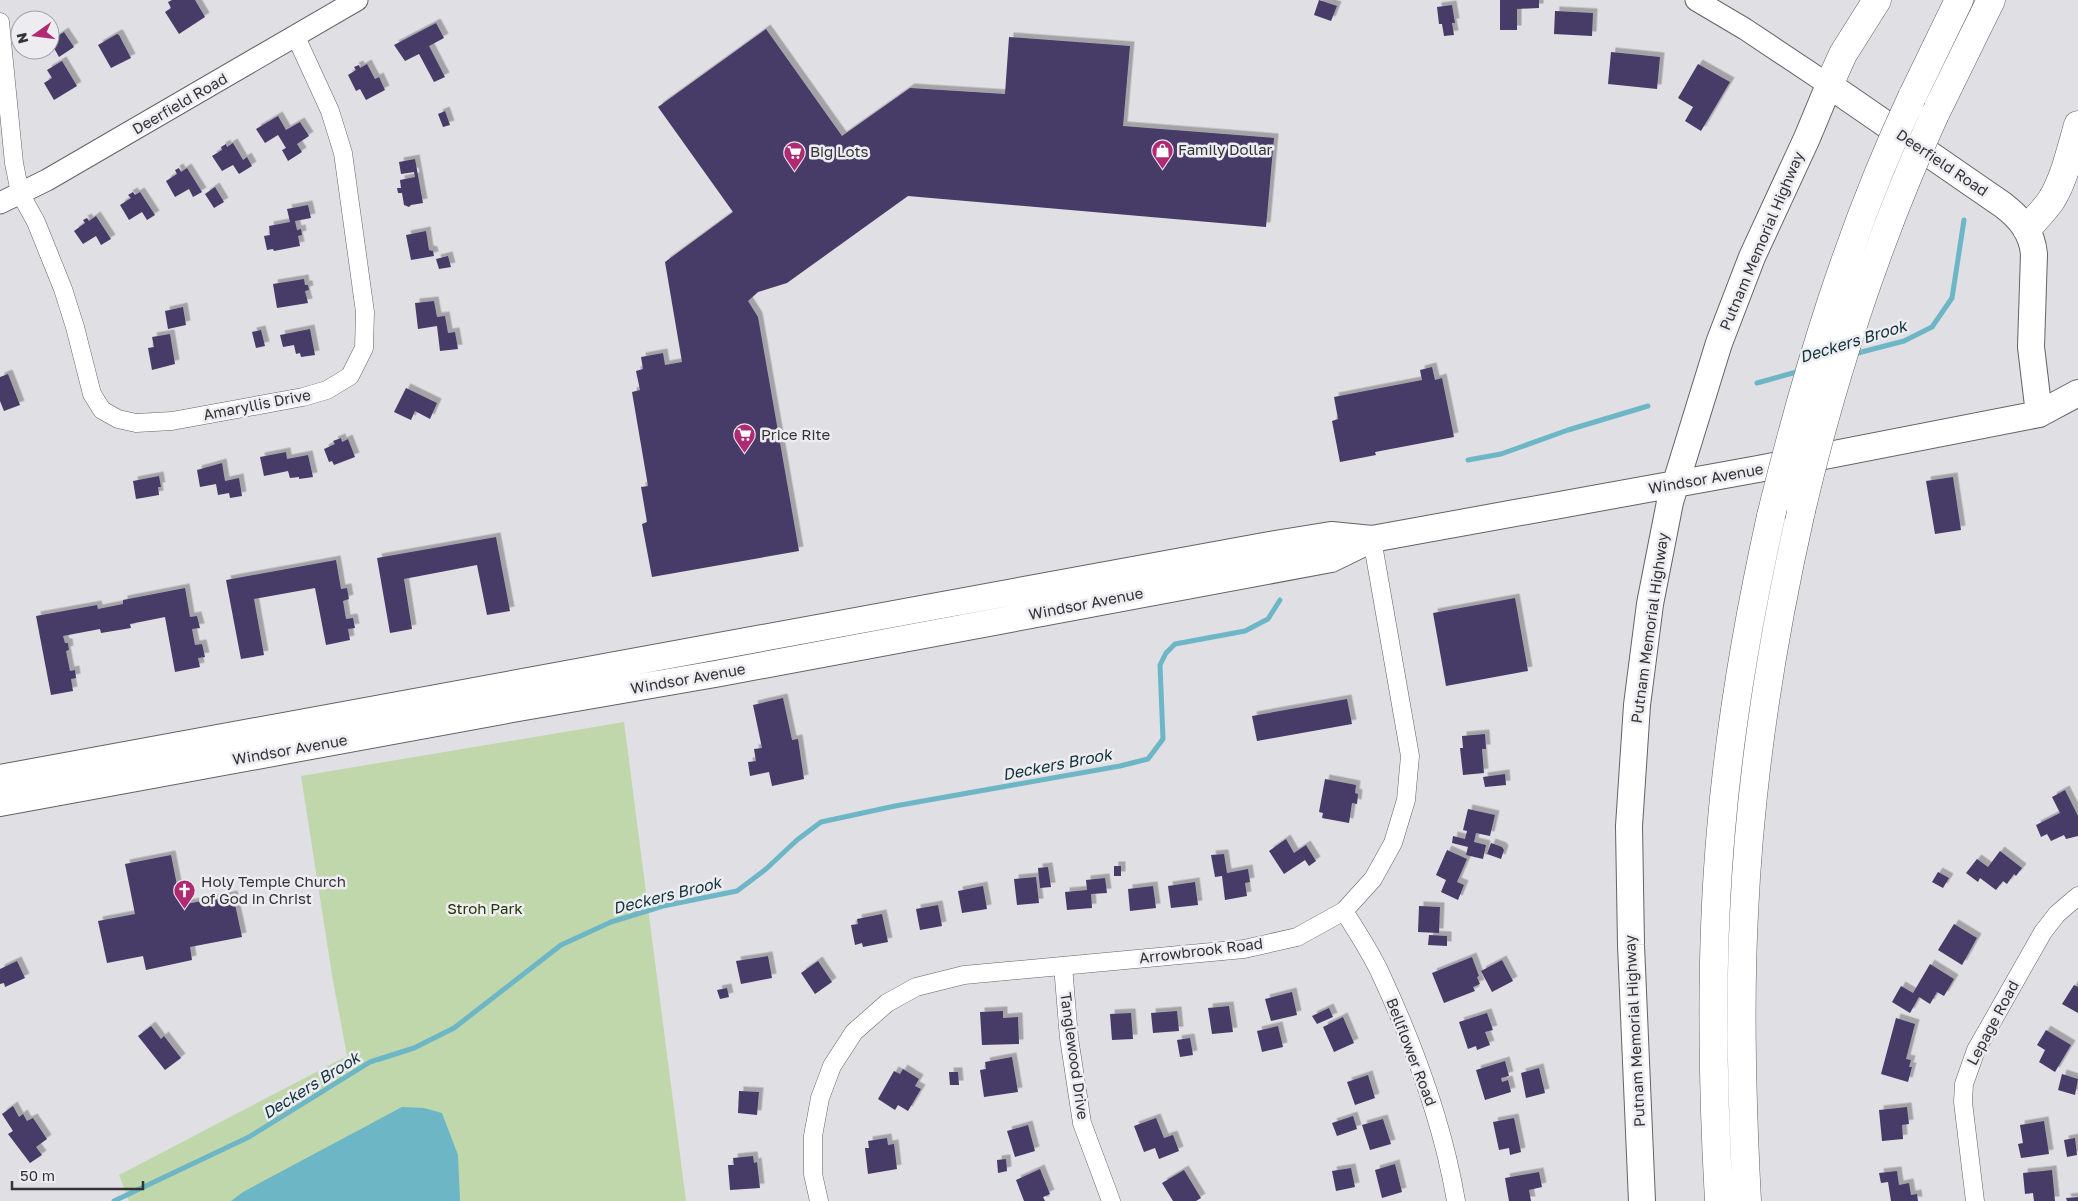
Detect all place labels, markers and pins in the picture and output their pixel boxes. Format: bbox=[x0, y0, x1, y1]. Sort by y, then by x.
shop icon: Family Dollar bbox=[1150, 138, 1174, 169]
supermarket icon: Big Lots bbox=[782, 140, 806, 171]
place label: Family Dollar bbox=[1178, 140, 1273, 158]
place label: Big Lots bbox=[810, 142, 868, 160]
supermarket icon: Price Rite bbox=[733, 423, 757, 454]
place label: Price Rite bbox=[761, 425, 831, 443]
place label: Holy Temple Church of God in Christ bbox=[201, 872, 346, 907]
church icon: Holy Temple Church of God in Christ bbox=[173, 879, 197, 910]

